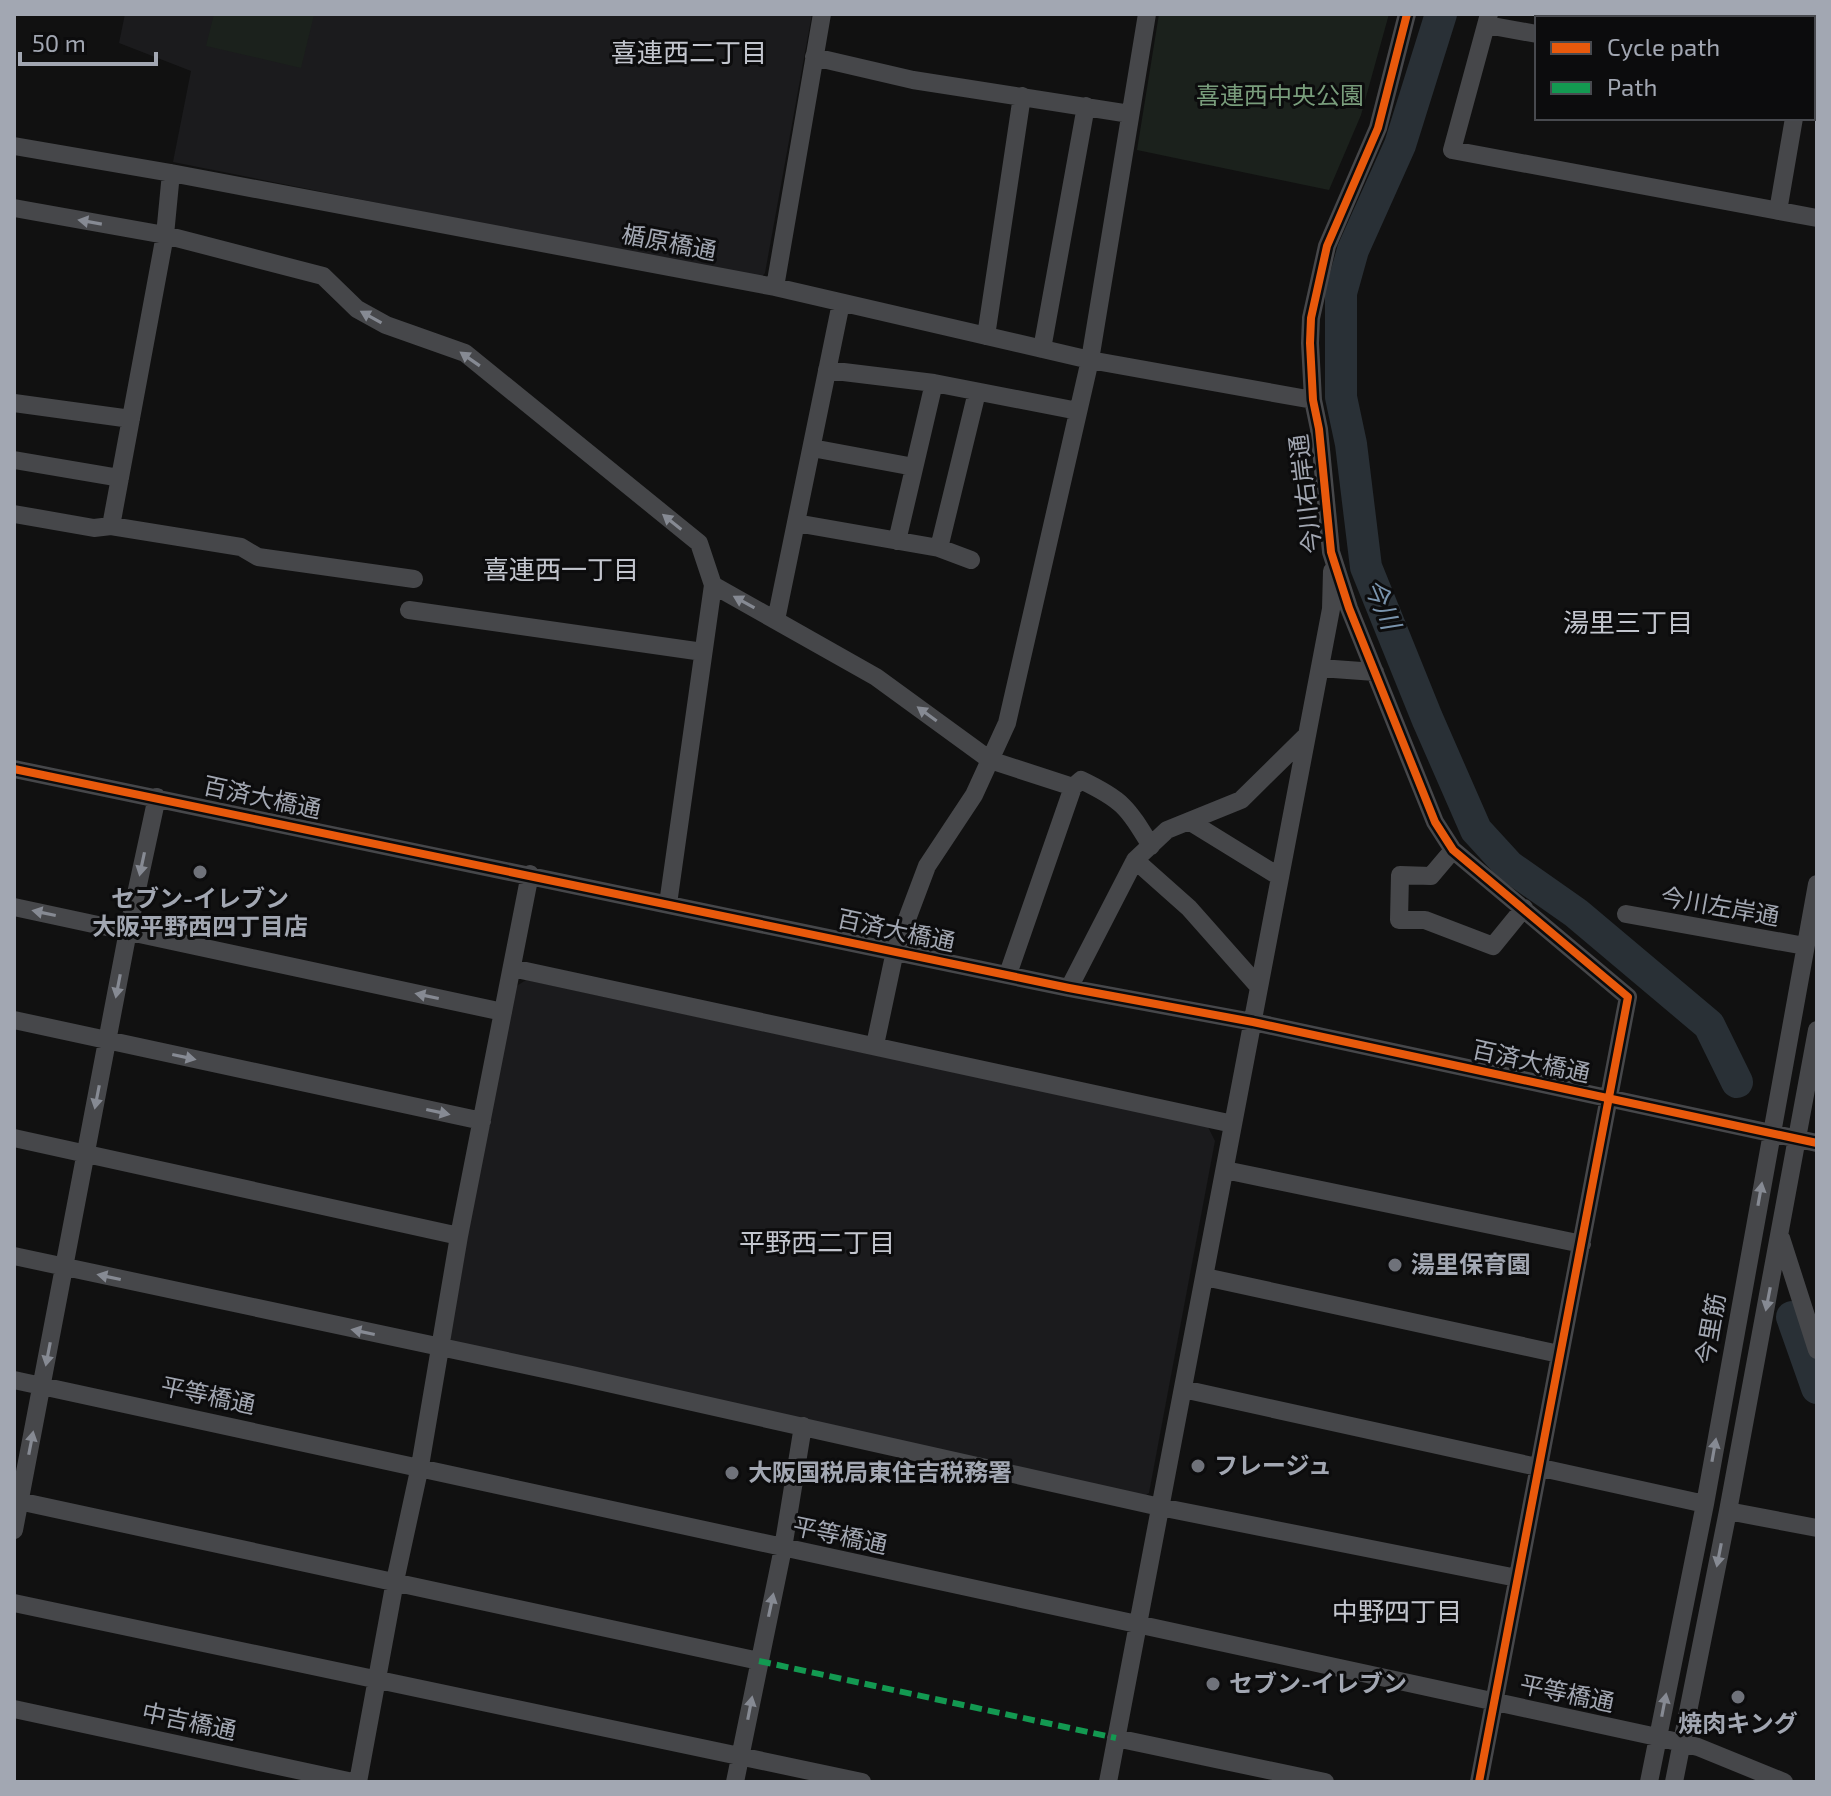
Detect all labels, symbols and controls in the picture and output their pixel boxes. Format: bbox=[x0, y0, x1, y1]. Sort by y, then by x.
scale bar bbox=[20, 16, 156, 66]
legend bbox=[1535, 16, 1815, 120]
text: 50 m bbox=[32, 28, 86, 57]
text: Cycle path bbox=[1607, 32, 1720, 61]
district label: 喜連西二丁目 bbox=[611, 36, 767, 67]
text: Path bbox=[1607, 72, 1657, 101]
park label: 喜連西中央公園 bbox=[1196, 80, 1364, 109]
one-way arrow bbox=[77, 215, 102, 227]
street label: 楯原橋通 bbox=[619, 218, 719, 265]
one-way arrow bbox=[360, 310, 383, 324]
one-way arrow bbox=[459, 351, 481, 367]
street label: 今川右岸通 bbox=[1283, 433, 1326, 556]
one-way arrow bbox=[662, 514, 682, 531]
district label: 喜連西一丁目 bbox=[483, 553, 639, 584]
water label: 今川 bbox=[1359, 573, 1409, 636]
one-way arrow bbox=[733, 595, 756, 609]
district label: 湯里三丁目 bbox=[1563, 606, 1693, 637]
one-way arrow bbox=[917, 707, 938, 723]
street label: 百済大橋通 bbox=[201, 770, 324, 823]
one-way arrow bbox=[135, 852, 148, 877]
marker: セブン-イレブン 大阪平野西四丁目店 bbox=[191, 863, 209, 881]
street label: 今川左岸通 bbox=[1659, 881, 1782, 930]
place label: セブン-イレブン 大阪平野西四丁目店 bbox=[92, 883, 308, 940]
street label: 百済大橋通 bbox=[835, 903, 958, 956]
one-way arrow bbox=[31, 906, 56, 919]
one-way arrow bbox=[111, 973, 123, 998]
one-way arrow bbox=[414, 989, 439, 1002]
street label: 百済大橋通 bbox=[1470, 1034, 1593, 1087]
one-way arrow bbox=[171, 1051, 196, 1064]
one-way arrow bbox=[90, 1085, 102, 1110]
one-way arrow bbox=[425, 1106, 450, 1119]
one-way arrow bbox=[1754, 1182, 1766, 1207]
district label: 平野西二丁目 bbox=[739, 1226, 895, 1257]
place label: 湯里保育園 bbox=[1411, 1249, 1531, 1278]
marker: 湯里保育園 bbox=[1386, 1256, 1404, 1274]
one-way arrow bbox=[96, 1270, 121, 1283]
one-way arrow bbox=[1761, 1287, 1773, 1312]
street label: 今里筋 bbox=[1689, 1291, 1730, 1367]
one-way arrow bbox=[350, 1325, 375, 1338]
one-way arrow bbox=[41, 1342, 53, 1367]
street label: 平等橋通 bbox=[158, 1370, 258, 1419]
one-way arrow bbox=[25, 1431, 37, 1456]
one-way arrow bbox=[1709, 1438, 1721, 1463]
place label: フレージュ bbox=[1214, 1450, 1332, 1479]
place label: 大阪国税局東住吉税務署 bbox=[748, 1457, 1012, 1486]
marker: フレージュ bbox=[1189, 1457, 1207, 1475]
marker: 大阪国税局東住吉税務署 bbox=[723, 1464, 741, 1482]
street label: 平等橋通 bbox=[790, 1510, 890, 1559]
one-way arrow bbox=[1712, 1542, 1725, 1567]
one-way arrow bbox=[765, 1592, 778, 1617]
district label: 中野四丁目 bbox=[1332, 1595, 1462, 1626]
place label: セブン-イレブン bbox=[1229, 1668, 1407, 1697]
street label: 平等橋通 bbox=[1517, 1668, 1617, 1717]
marker: セブン-イレブン bbox=[1204, 1675, 1222, 1693]
marker: 焼肉キング bbox=[1729, 1688, 1747, 1706]
one-way arrow bbox=[1658, 1693, 1670, 1718]
one-way arrow bbox=[744, 1695, 756, 1720]
street label: 中吉橋通 bbox=[139, 1696, 239, 1745]
place label: 焼肉キング bbox=[1678, 1708, 1798, 1737]

